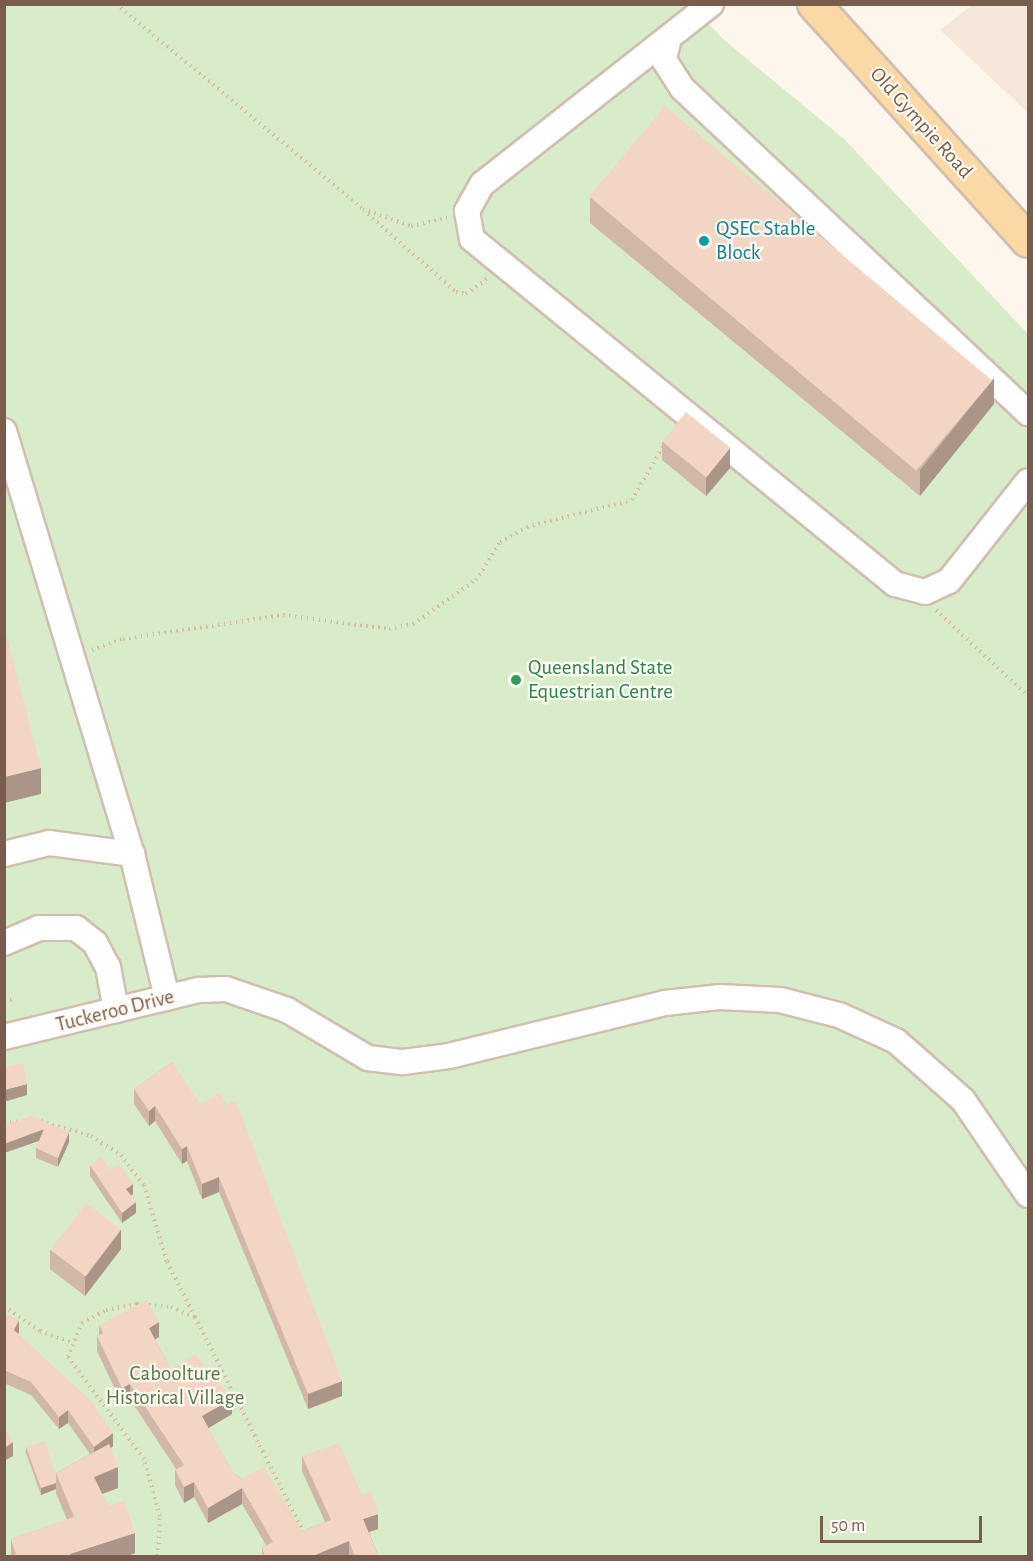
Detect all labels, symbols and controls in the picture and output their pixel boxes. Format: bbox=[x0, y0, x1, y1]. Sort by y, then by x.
street label: Old Gympie Road bbox=[864, 62, 978, 184]
place label: QSEC Stable Block bbox=[716, 216, 815, 266]
marker: QSEC Stable Block bbox=[697, 234, 711, 248]
place label: Queensland State Equestrian Centre bbox=[528, 655, 673, 705]
marker: Queensland State Equestrian Centre bbox=[509, 673, 523, 687]
street label: Tuckeroo Drive bbox=[53, 984, 177, 1038]
park label: Caboolture Historical Village bbox=[106, 1361, 244, 1411]
scale bar bbox=[823, 1504, 985, 1542]
text: 50 m bbox=[831, 1517, 865, 1535]

